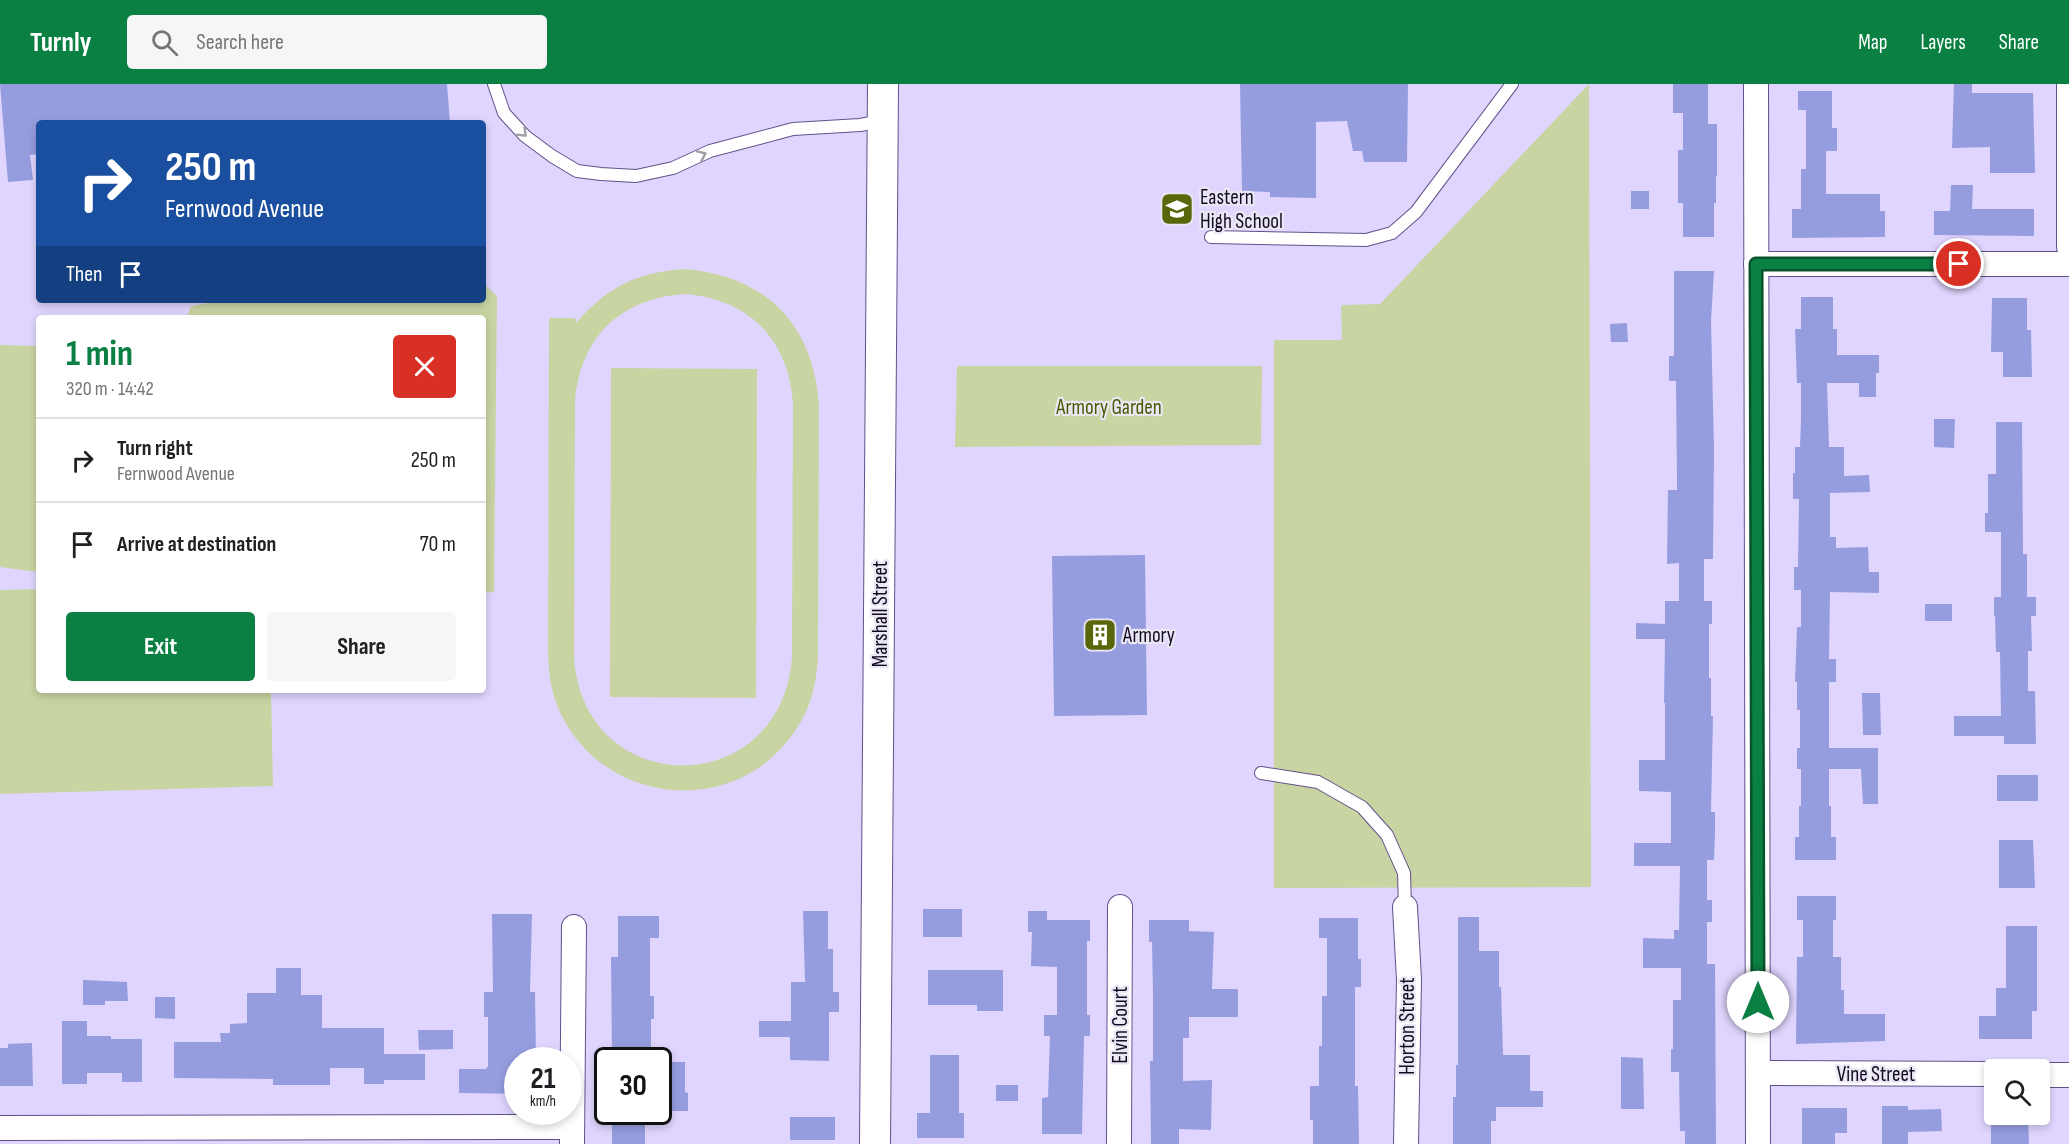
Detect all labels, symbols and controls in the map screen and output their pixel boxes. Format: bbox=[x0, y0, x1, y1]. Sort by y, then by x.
search box bbox=[127, 15, 547, 69]
text: Turnly bbox=[30, 26, 91, 59]
icon: search bbox=[148, 26, 181, 59]
text: Search here bbox=[196, 29, 284, 56]
text: Map bbox=[1858, 30, 1887, 55]
text: Layers bbox=[1920, 30, 1966, 55]
text: Share bbox=[1999, 30, 2039, 55]
one-way arrow bbox=[517, 126, 527, 137]
text: 250 m bbox=[165, 142, 256, 193]
icon: right bbox=[66, 144, 144, 222]
one-way arrow bbox=[696, 151, 707, 163]
place label: Eastern High School bbox=[1200, 185, 1283, 234]
school or university icon: Eastern High School bbox=[1159, 191, 1195, 227]
text: Fernwood Avenue bbox=[165, 193, 324, 225]
pin bbox=[1933, 238, 1984, 289]
icon: arrive bbox=[1942, 247, 1975, 280]
icon: arrive bbox=[114, 258, 147, 291]
text: Then bbox=[66, 261, 102, 288]
text: 1 min bbox=[66, 333, 133, 376]
button: close bbox=[393, 335, 456, 398]
text: 320 m · 14:42 bbox=[66, 377, 154, 401]
park label: Armory Garden bbox=[1055, 395, 1162, 420]
text: Turn right bbox=[117, 435, 193, 462]
icon: right bbox=[66, 444, 99, 477]
text: 250 m bbox=[411, 447, 456, 474]
text: Fernwood Avenue bbox=[117, 462, 235, 486]
icon: arrive bbox=[66, 528, 99, 561]
text: Arrive at destination bbox=[117, 531, 276, 558]
text: 70 m bbox=[420, 531, 456, 558]
street label: Marshall Street bbox=[868, 561, 893, 667]
button: Exit bbox=[66, 612, 255, 681]
button: Share bbox=[267, 612, 456, 681]
building icon: Armory bbox=[1082, 617, 1118, 653]
place label: Armory bbox=[1122, 623, 1175, 648]
position arrow bbox=[1726, 970, 1790, 1034]
street label: Horton Street bbox=[1395, 977, 1420, 1075]
street label: Elvin Court bbox=[1108, 986, 1133, 1064]
speed limit sign: 30 bbox=[594, 1047, 672, 1125]
map controls bbox=[1984, 1059, 2050, 1125]
button: search bbox=[1984, 1059, 2050, 1125]
text: 21 bbox=[531, 1061, 555, 1097]
street label: Vine Street bbox=[1837, 1062, 1915, 1087]
text: km/h bbox=[530, 1092, 556, 1111]

